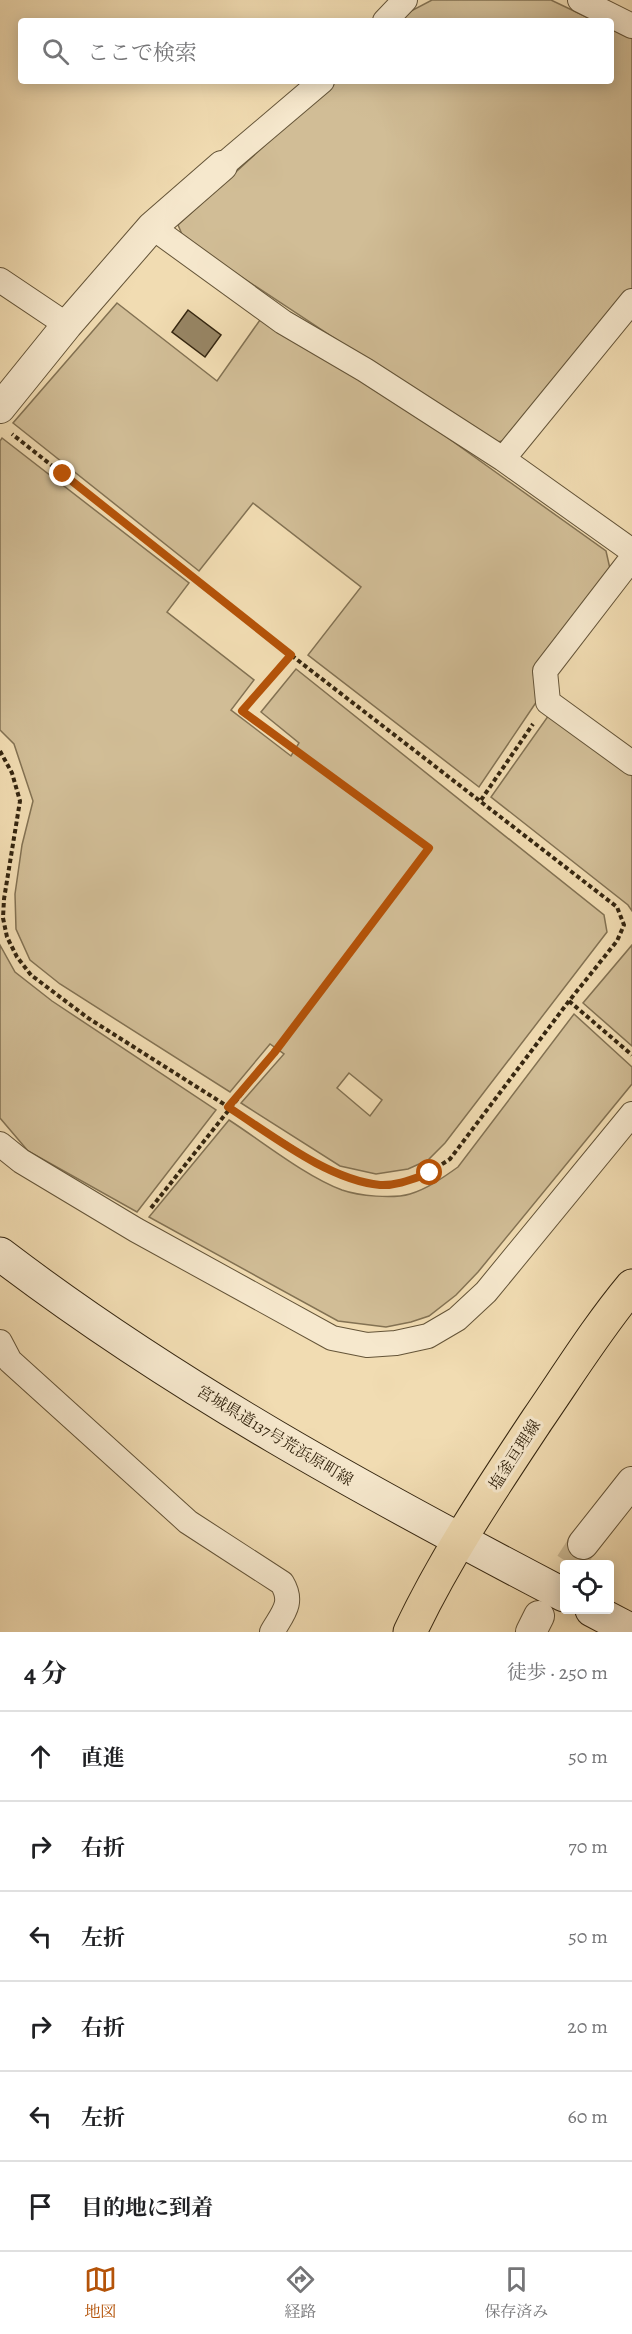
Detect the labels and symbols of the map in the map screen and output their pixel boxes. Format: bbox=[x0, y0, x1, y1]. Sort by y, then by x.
route end bbox=[49, 460, 75, 486]
route start bbox=[416, 1159, 442, 1185]
street label: 宮城県道137号荒浜原町線 bbox=[193, 1381, 357, 1491]
street label: 塩釜亘理線 bbox=[484, 1415, 546, 1495]

